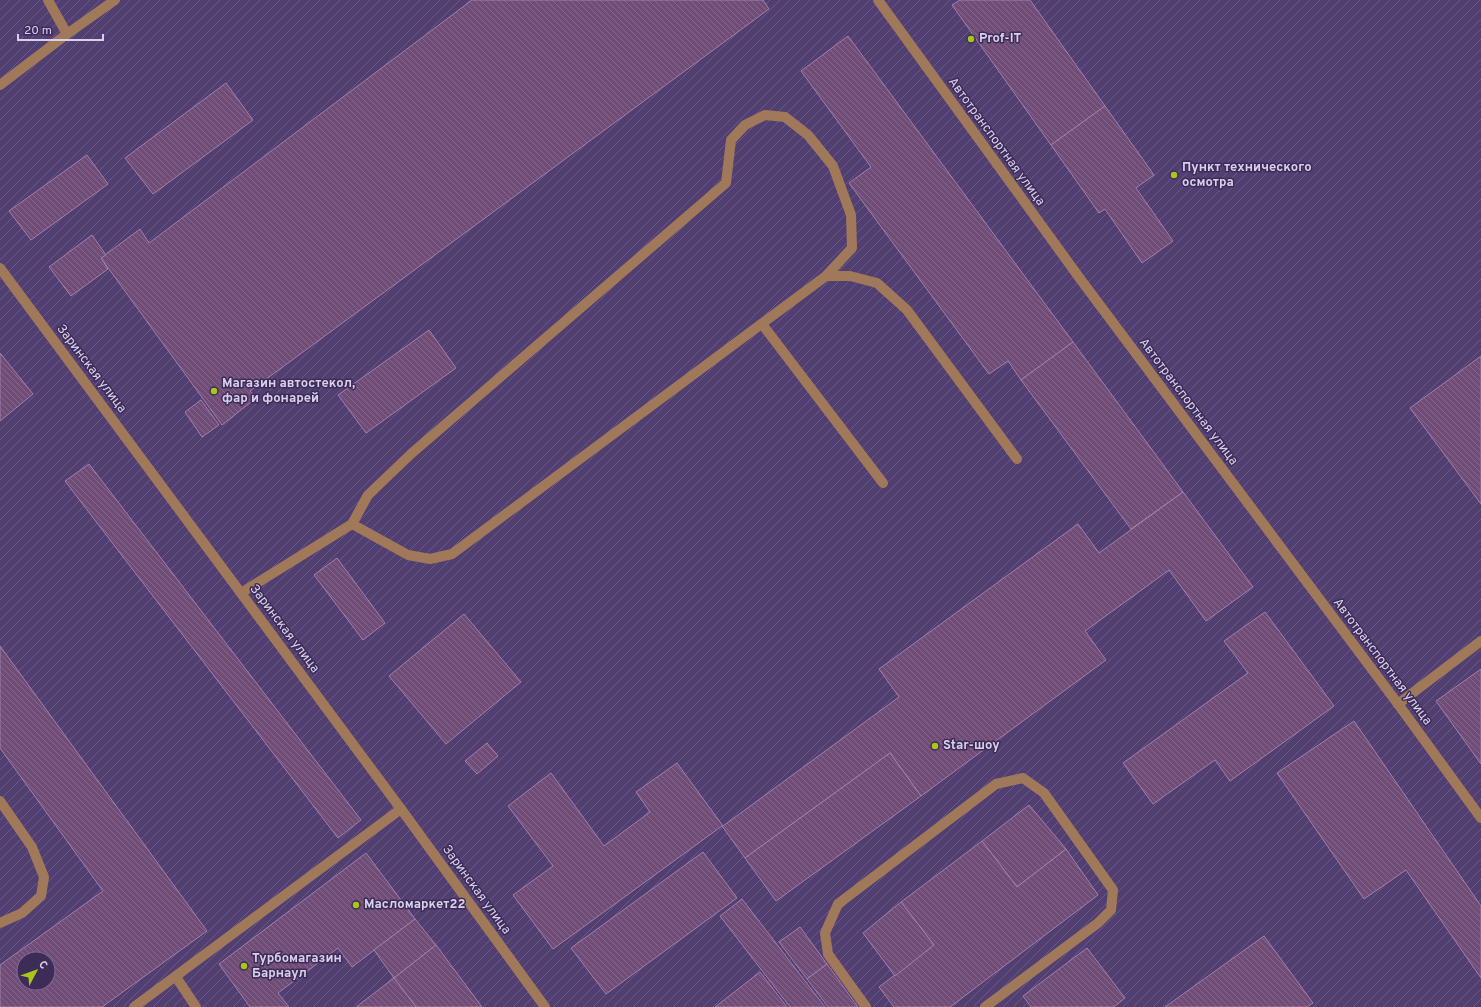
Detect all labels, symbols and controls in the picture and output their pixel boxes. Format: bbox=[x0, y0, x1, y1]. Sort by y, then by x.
scale bar bbox=[18, 16, 103, 42]
text: 20 m bbox=[24, 23, 52, 39]
place label: Prof-IT bbox=[979, 31, 1021, 47]
marker: Prof-IT bbox=[966, 34, 976, 44]
street label: Автотранспортная улица bbox=[944, 75, 1048, 209]
place label: Пункт технического осмотра bbox=[1182, 160, 1312, 191]
marker: Пункт технического осмотра bbox=[1169, 170, 1179, 180]
street label: Заринская улица bbox=[53, 322, 129, 416]
street label: Автотранспортная улица bbox=[1135, 335, 1241, 469]
place label: Магазин автостекол, фар и фонарей bbox=[222, 376, 355, 407]
marker: Магазин автостекол, фар и фонарей bbox=[209, 386, 219, 396]
street label: Заринская улица bbox=[246, 582, 322, 676]
street label: Автотранспортная улица bbox=[1329, 595, 1435, 729]
place label: Star-шоу bbox=[943, 738, 1000, 754]
marker: Star-шоу bbox=[930, 741, 940, 751]
street label: Заринская улица bbox=[438, 842, 514, 938]
place label: Масломаркет22 bbox=[364, 897, 465, 913]
marker: Масломаркет22 bbox=[351, 900, 361, 910]
north arrow bbox=[16, 951, 56, 991]
place label: Турбомагазин Барнаул bbox=[252, 951, 342, 982]
text: С bbox=[35, 958, 50, 972]
marker: Турбомагазин Барнаул bbox=[239, 961, 249, 971]

